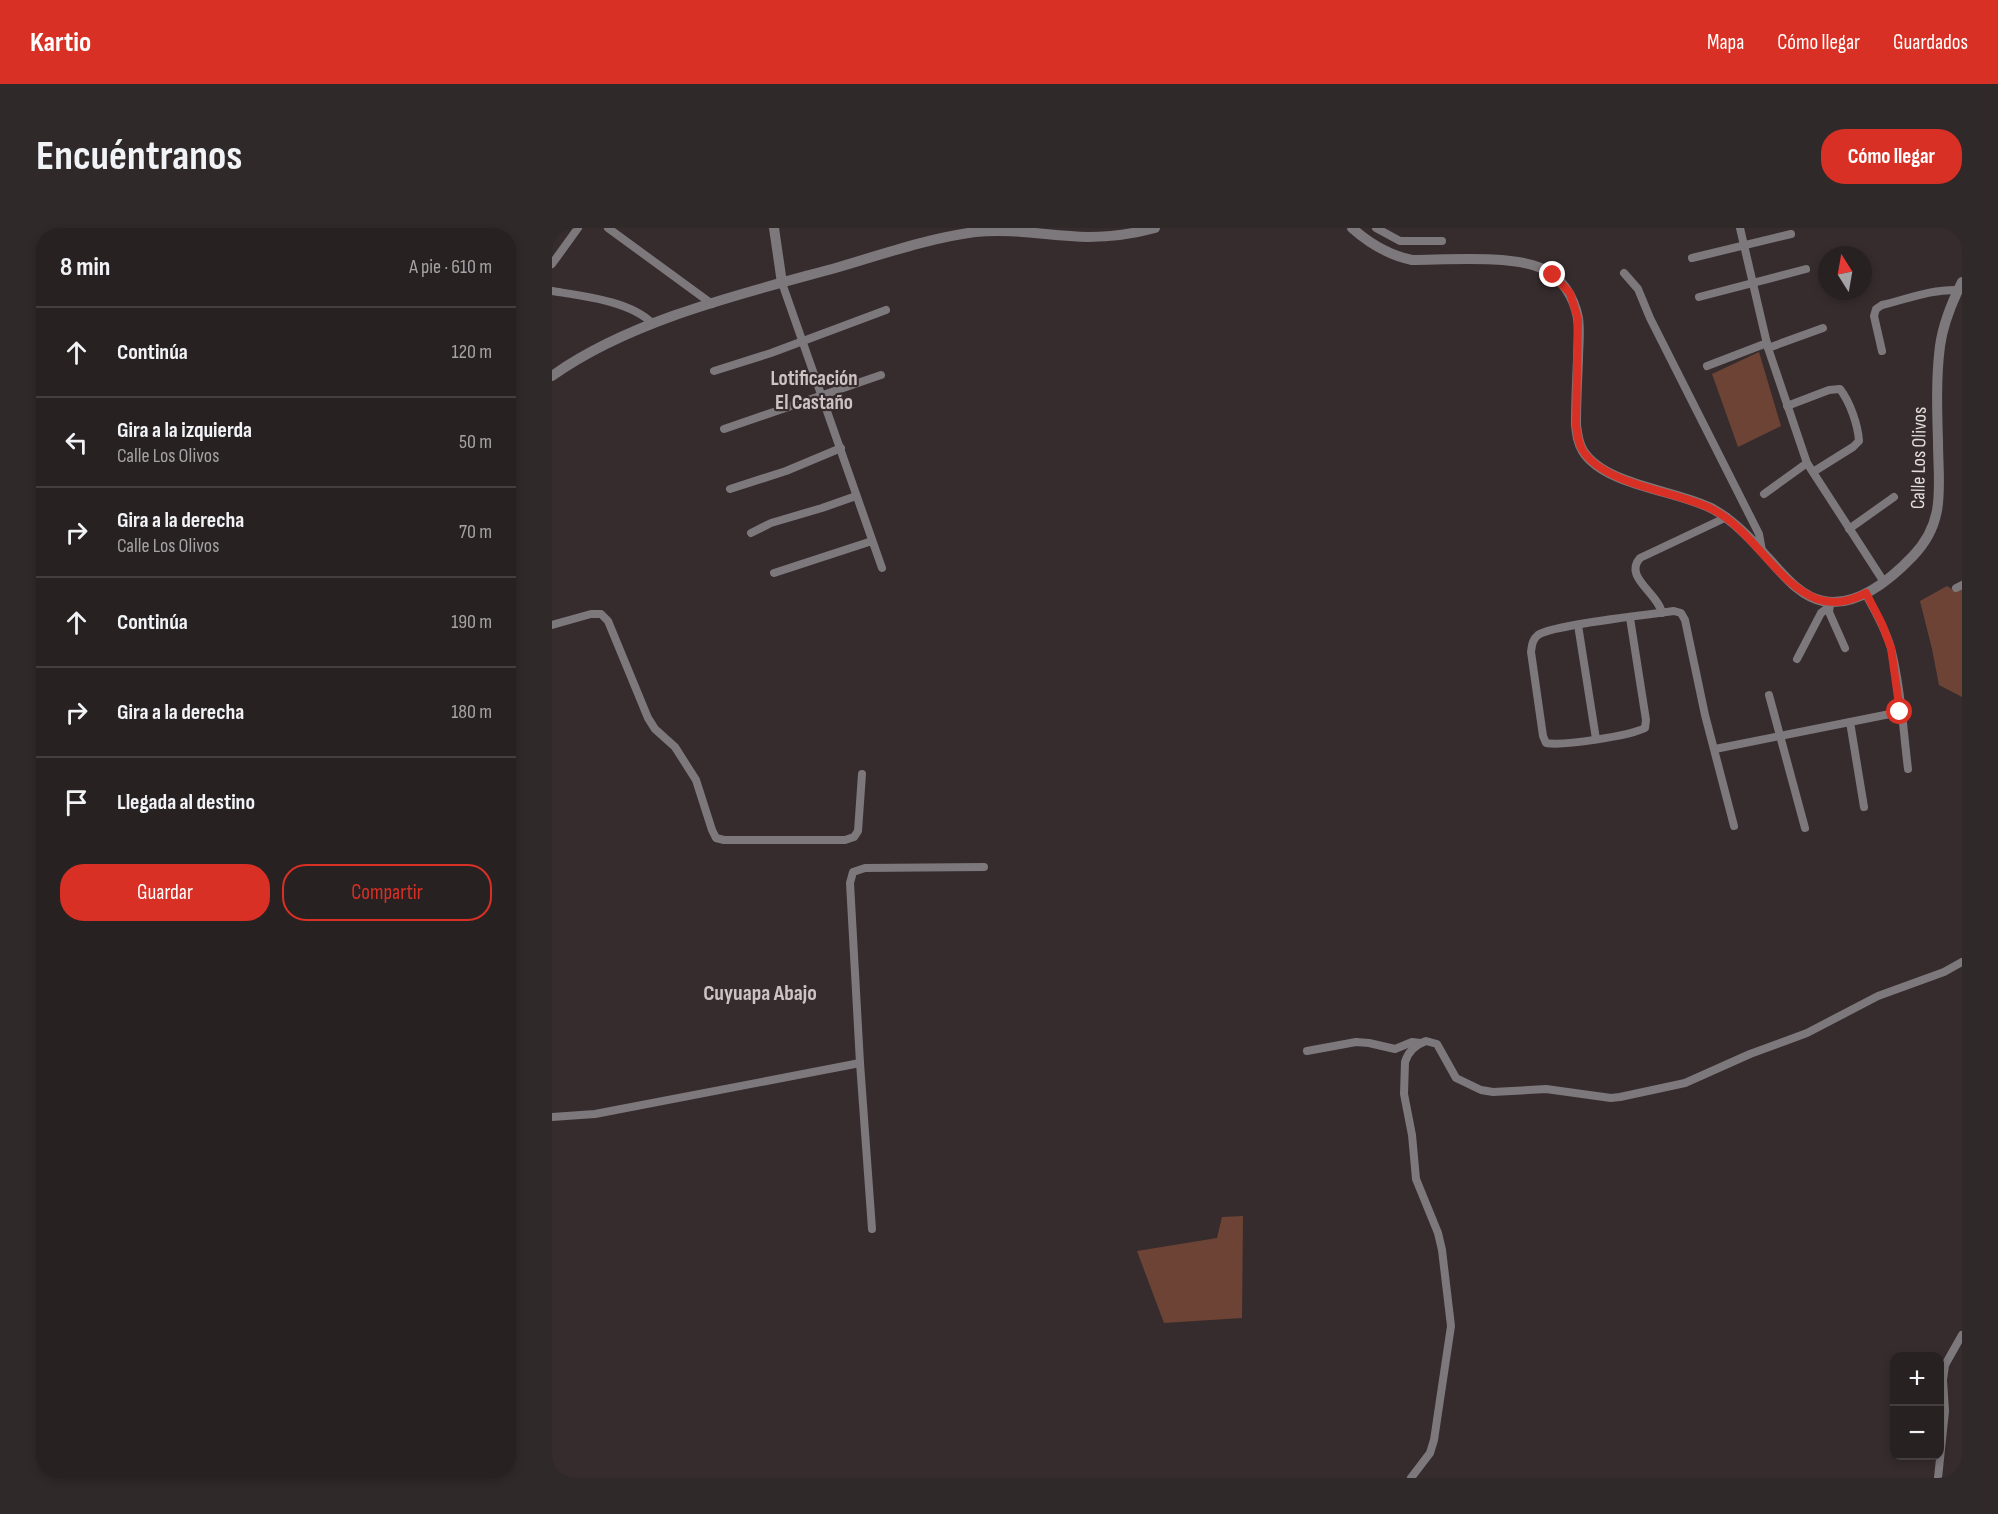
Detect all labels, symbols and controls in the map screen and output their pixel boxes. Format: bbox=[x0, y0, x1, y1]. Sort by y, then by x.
text: Kartio bbox=[30, 26, 91, 59]
text: Mapa bbox=[1707, 30, 1744, 55]
text: Cómo llegar bbox=[1777, 30, 1860, 55]
text: Guardados bbox=[1893, 30, 1968, 55]
button: Cómo llegar bbox=[1821, 129, 1962, 184]
text: Encuéntranos bbox=[36, 131, 242, 182]
north arrow bbox=[1818, 246, 1872, 300]
text: 8 min bbox=[60, 252, 110, 283]
text: A pie · 610 m bbox=[409, 255, 492, 279]
route end bbox=[1539, 261, 1565, 287]
icon: ahead bbox=[60, 336, 93, 369]
text: Continúa bbox=[117, 339, 188, 366]
text: 120 m bbox=[452, 340, 492, 364]
district label: Lotificación El Castaño bbox=[770, 366, 858, 415]
street label: Calle Los Olivos bbox=[1906, 407, 1932, 509]
text: Gira a la izquierda bbox=[117, 417, 252, 444]
icon: left bbox=[60, 426, 93, 459]
text: 50 m bbox=[459, 430, 492, 454]
text: Calle Los Olivos bbox=[117, 444, 219, 468]
text: Gira a la derecha bbox=[117, 507, 244, 534]
icon: right bbox=[60, 516, 93, 549]
text: 70 m bbox=[459, 520, 492, 544]
text: Calle Los Olivos bbox=[117, 534, 219, 558]
icon: ahead bbox=[60, 606, 93, 639]
text: Continúa bbox=[117, 609, 188, 636]
text: 190 m bbox=[451, 610, 492, 634]
icon: right bbox=[60, 696, 93, 729]
route start bbox=[1886, 698, 1912, 724]
text: Gira a la derecha bbox=[117, 699, 244, 726]
text: 180 m bbox=[451, 700, 492, 724]
icon: arrive bbox=[60, 786, 93, 819]
text: Llegada al destino bbox=[117, 789, 255, 816]
button: Guardar bbox=[60, 864, 270, 921]
button: Compartir bbox=[282, 864, 492, 921]
district label: Cuyuapa Abajo bbox=[703, 980, 817, 1007]
map controls bbox=[1890, 1352, 1944, 1460]
button: + bbox=[1890, 1352, 1944, 1406]
button: − bbox=[1890, 1406, 1944, 1460]

